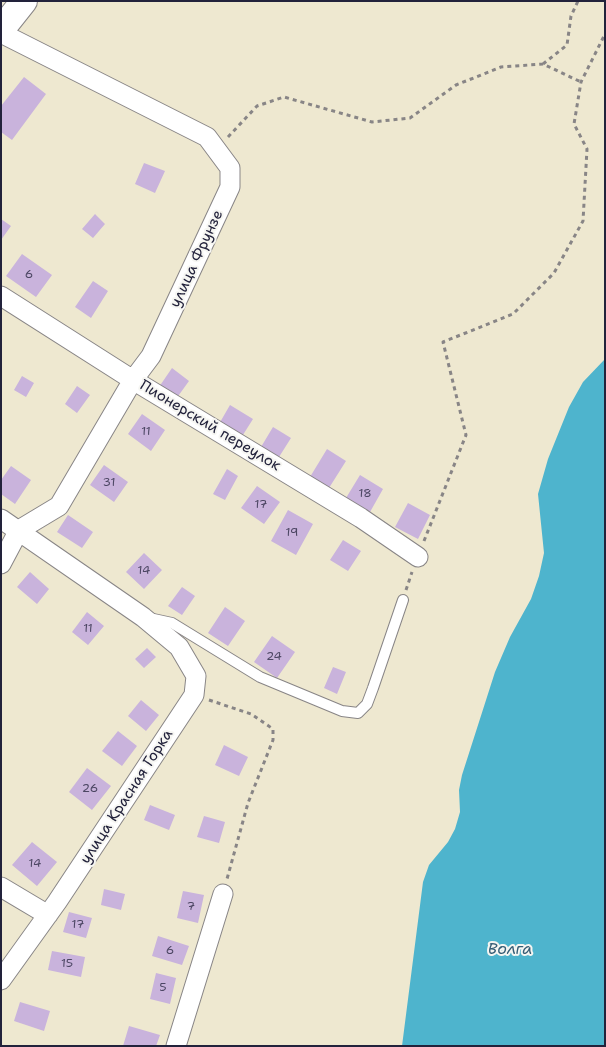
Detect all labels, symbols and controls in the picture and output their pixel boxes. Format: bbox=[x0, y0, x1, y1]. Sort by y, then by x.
street label: улица Фрунзе bbox=[167, 207, 227, 311]
house number: 6 bbox=[25, 268, 33, 282]
street label: Пионерский переулок bbox=[136, 377, 284, 475]
house number: 11 bbox=[141, 425, 151, 439]
house number: 31 bbox=[103, 476, 115, 490]
house number: 18 bbox=[358, 487, 372, 501]
house number: 17 bbox=[255, 498, 267, 512]
house number: 19 bbox=[286, 526, 298, 540]
house number: 14 bbox=[138, 564, 150, 578]
house number: 11 bbox=[83, 622, 93, 636]
house number: 24 bbox=[266, 650, 282, 664]
street label: улица Красная Горка bbox=[77, 726, 177, 868]
house number: 26 bbox=[82, 782, 98, 796]
house number: 14 bbox=[29, 857, 41, 871]
house number: 7 bbox=[187, 900, 195, 914]
house number: 17 bbox=[72, 918, 84, 932]
water label: Волга bbox=[488, 940, 532, 960]
house number: 6 bbox=[166, 944, 174, 958]
house number: 15 bbox=[61, 957, 73, 971]
house number: 5 bbox=[159, 981, 167, 995]

